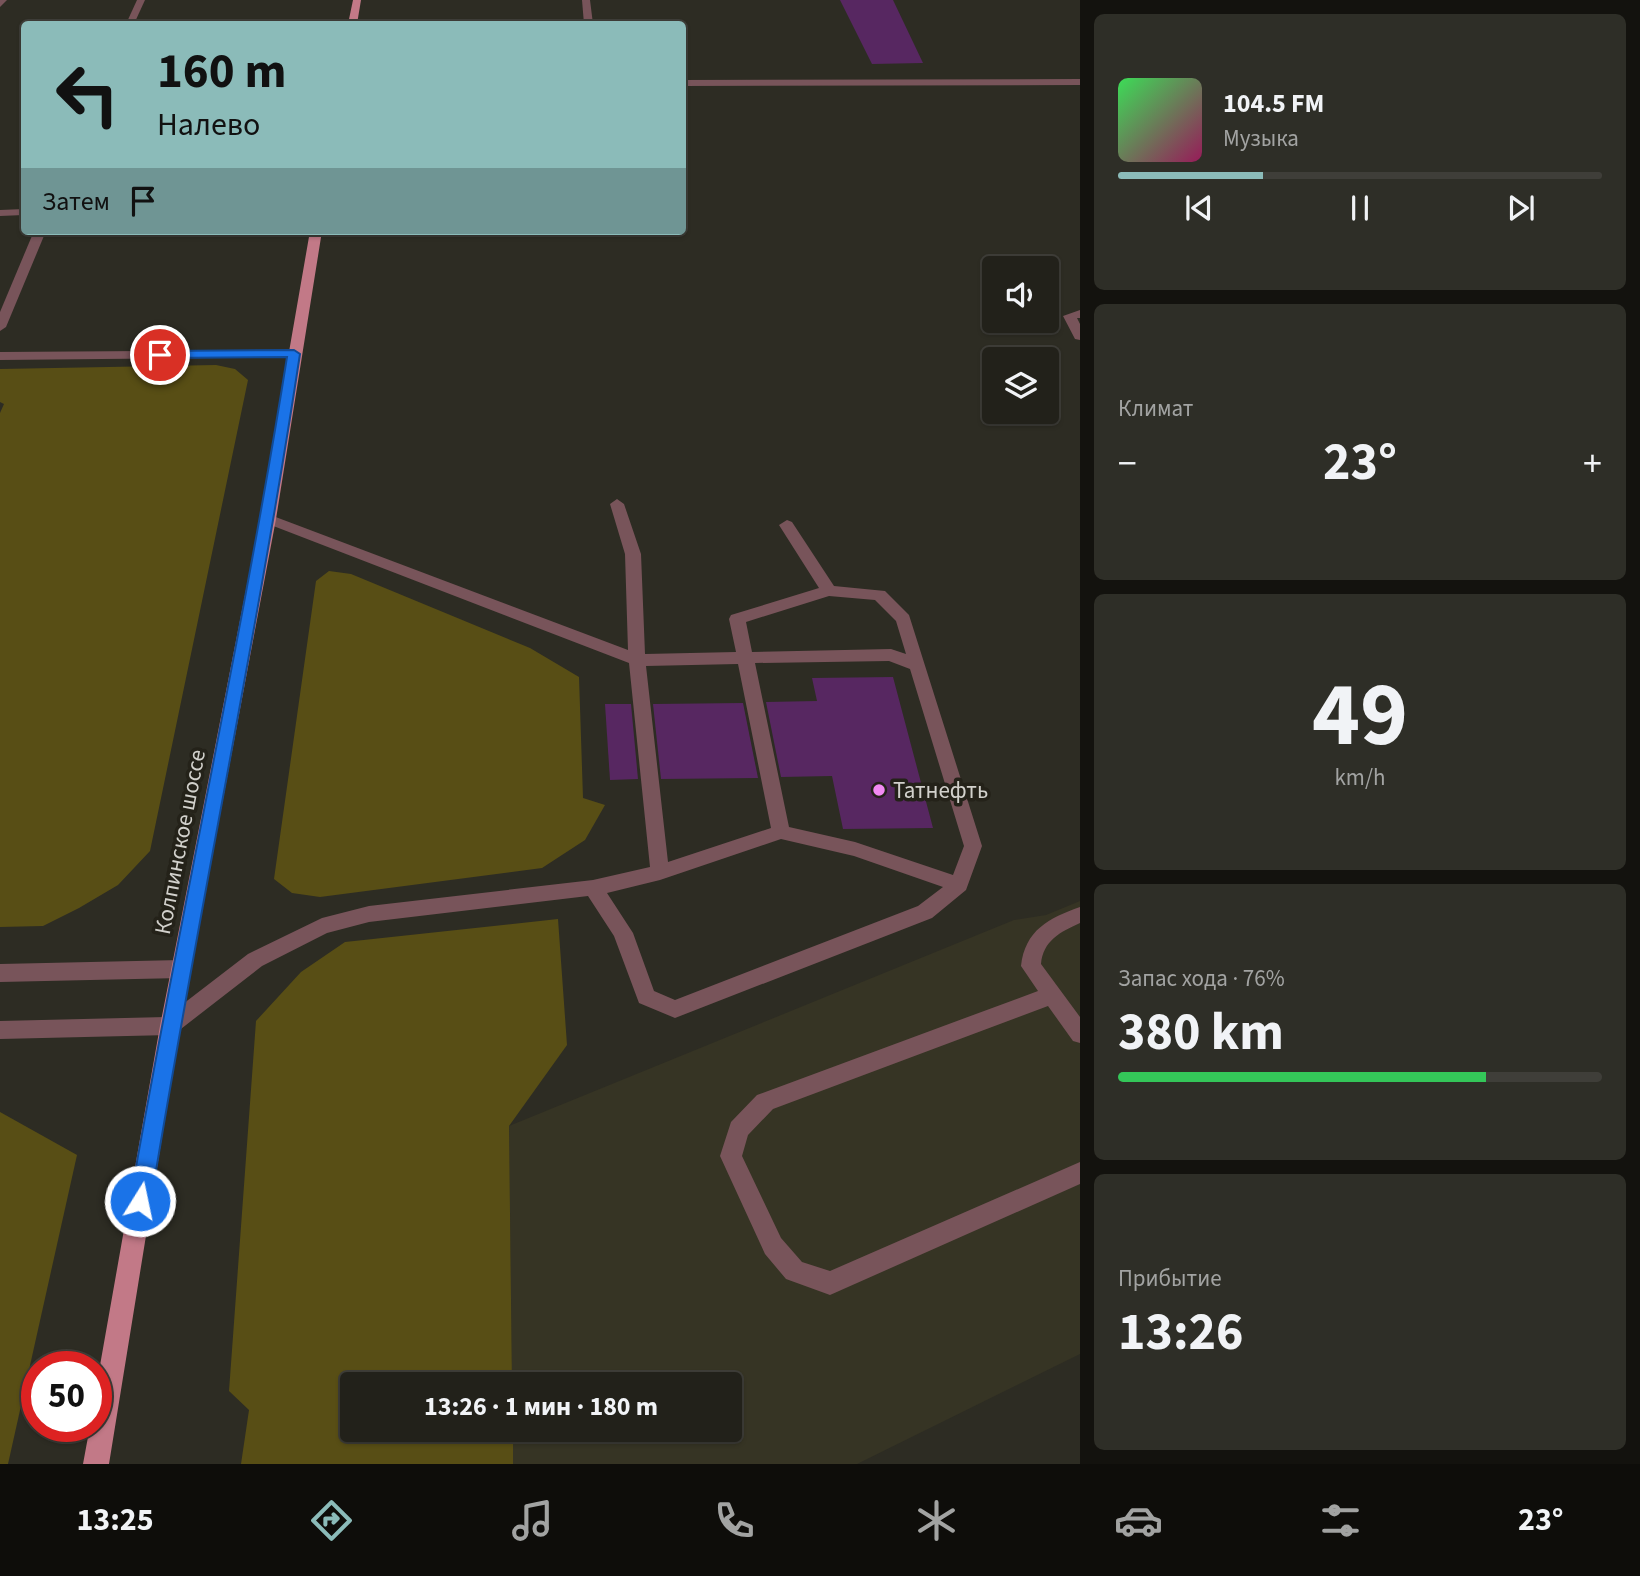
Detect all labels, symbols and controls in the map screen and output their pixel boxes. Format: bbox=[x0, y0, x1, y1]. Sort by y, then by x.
text: 160 m bbox=[157, 37, 286, 107]
icon: left bbox=[42, 49, 133, 140]
text: 104.5 FM bbox=[1223, 85, 1324, 122]
text: Налево bbox=[157, 102, 260, 148]
text: Музыка bbox=[1223, 122, 1299, 155]
icon: arrive bbox=[124, 182, 162, 220]
text: Затем bbox=[42, 183, 110, 220]
icon: previous bbox=[1180, 189, 1218, 227]
icon: pause bbox=[1341, 189, 1379, 227]
icon: next bbox=[1502, 189, 1540, 227]
map controls bbox=[982, 256, 1059, 424]
button: sound bbox=[982, 256, 1059, 333]
pin bbox=[130, 325, 190, 385]
icon: arrive bbox=[141, 336, 179, 374]
button: layers bbox=[982, 347, 1059, 424]
text: Климат bbox=[1118, 392, 1193, 425]
text: 23° bbox=[1323, 426, 1397, 500]
text: − bbox=[1118, 437, 1137, 491]
text: + bbox=[1583, 437, 1602, 491]
text: 49 bbox=[1312, 651, 1408, 780]
street label: Колпинское шоссе bbox=[146, 747, 214, 937]
text: km/h bbox=[1334, 761, 1386, 794]
place label: Татнефть bbox=[893, 774, 988, 807]
marker: Татнефть bbox=[871, 782, 887, 798]
text: Запас хода · 76% bbox=[1118, 962, 1285, 995]
text: 380 km bbox=[1118, 996, 1284, 1070]
position arrow bbox=[103, 1164, 177, 1238]
text: Прибытие bbox=[1118, 1262, 1222, 1295]
text: 13:26 bbox=[1118, 1296, 1243, 1370]
speed limit sign: 50 bbox=[21, 1351, 112, 1442]
text: 13:26 · 1 мин · 180 m bbox=[424, 1388, 658, 1425]
icon: directions bbox=[307, 1496, 356, 1545]
icon: music bbox=[508, 1496, 557, 1545]
icon: phone bbox=[710, 1496, 759, 1545]
icon: climate bbox=[912, 1496, 961, 1545]
icon: car bbox=[1114, 1496, 1163, 1545]
icon: filters bbox=[1316, 1496, 1365, 1545]
text: 13:25 bbox=[76, 1497, 154, 1543]
text: 23° bbox=[1518, 1497, 1563, 1543]

